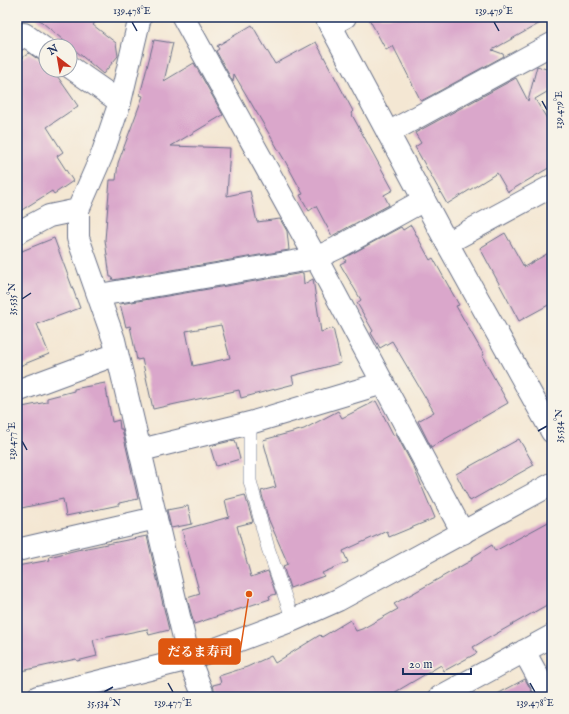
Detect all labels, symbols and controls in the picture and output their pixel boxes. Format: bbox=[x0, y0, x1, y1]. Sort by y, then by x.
text: 139.478°E bbox=[113, 5, 151, 18]
text: 139.479°E bbox=[475, 5, 513, 18]
north arrow bbox=[38, 38, 78, 78]
text: N bbox=[45, 42, 61, 59]
text: 139.479°E bbox=[553, 91, 566, 129]
text: 35.535°N bbox=[6, 283, 19, 315]
text: 35.534°N bbox=[553, 409, 566, 443]
text: 139.477°E bbox=[6, 422, 19, 460]
callout: だるま寿司 bbox=[159, 639, 240, 664]
text: だるま寿司 bbox=[167, 644, 233, 661]
scale bar bbox=[403, 650, 471, 676]
text: 20 m bbox=[409, 657, 432, 672]
text: 35.534°N bbox=[87, 697, 121, 710]
text: 139.477°E bbox=[154, 697, 192, 710]
text: 139.478°E bbox=[516, 697, 554, 710]

